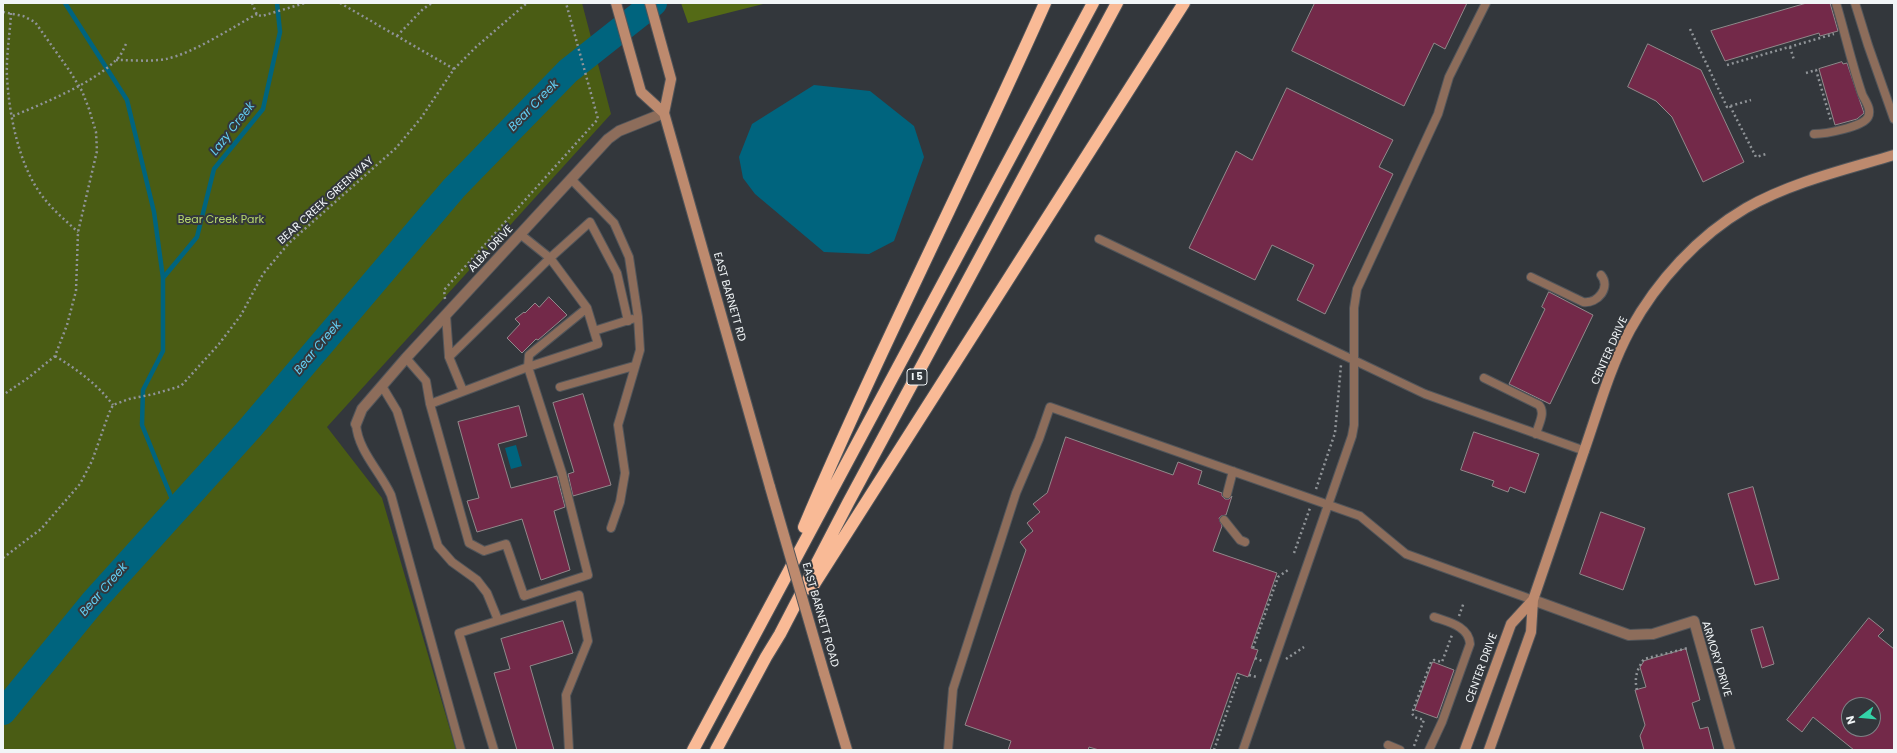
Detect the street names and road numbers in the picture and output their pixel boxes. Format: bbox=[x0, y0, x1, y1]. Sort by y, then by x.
street label: BEAR CREEK GREENWAY bbox=[275, 155, 377, 247]
street label: ALBA DRIVE bbox=[466, 223, 516, 275]
street label: EAST BARNETT RD bbox=[710, 251, 748, 343]
street label: CENTER DRIVE bbox=[1589, 315, 1631, 387]
road number: I 5 bbox=[907, 369, 927, 385]
street label: EAST BARNETT ROAD bbox=[799, 561, 841, 669]
street label: ARMORY DRIVE bbox=[1698, 620, 1734, 698]
street label: CENTER DRIVE bbox=[1463, 631, 1501, 705]

